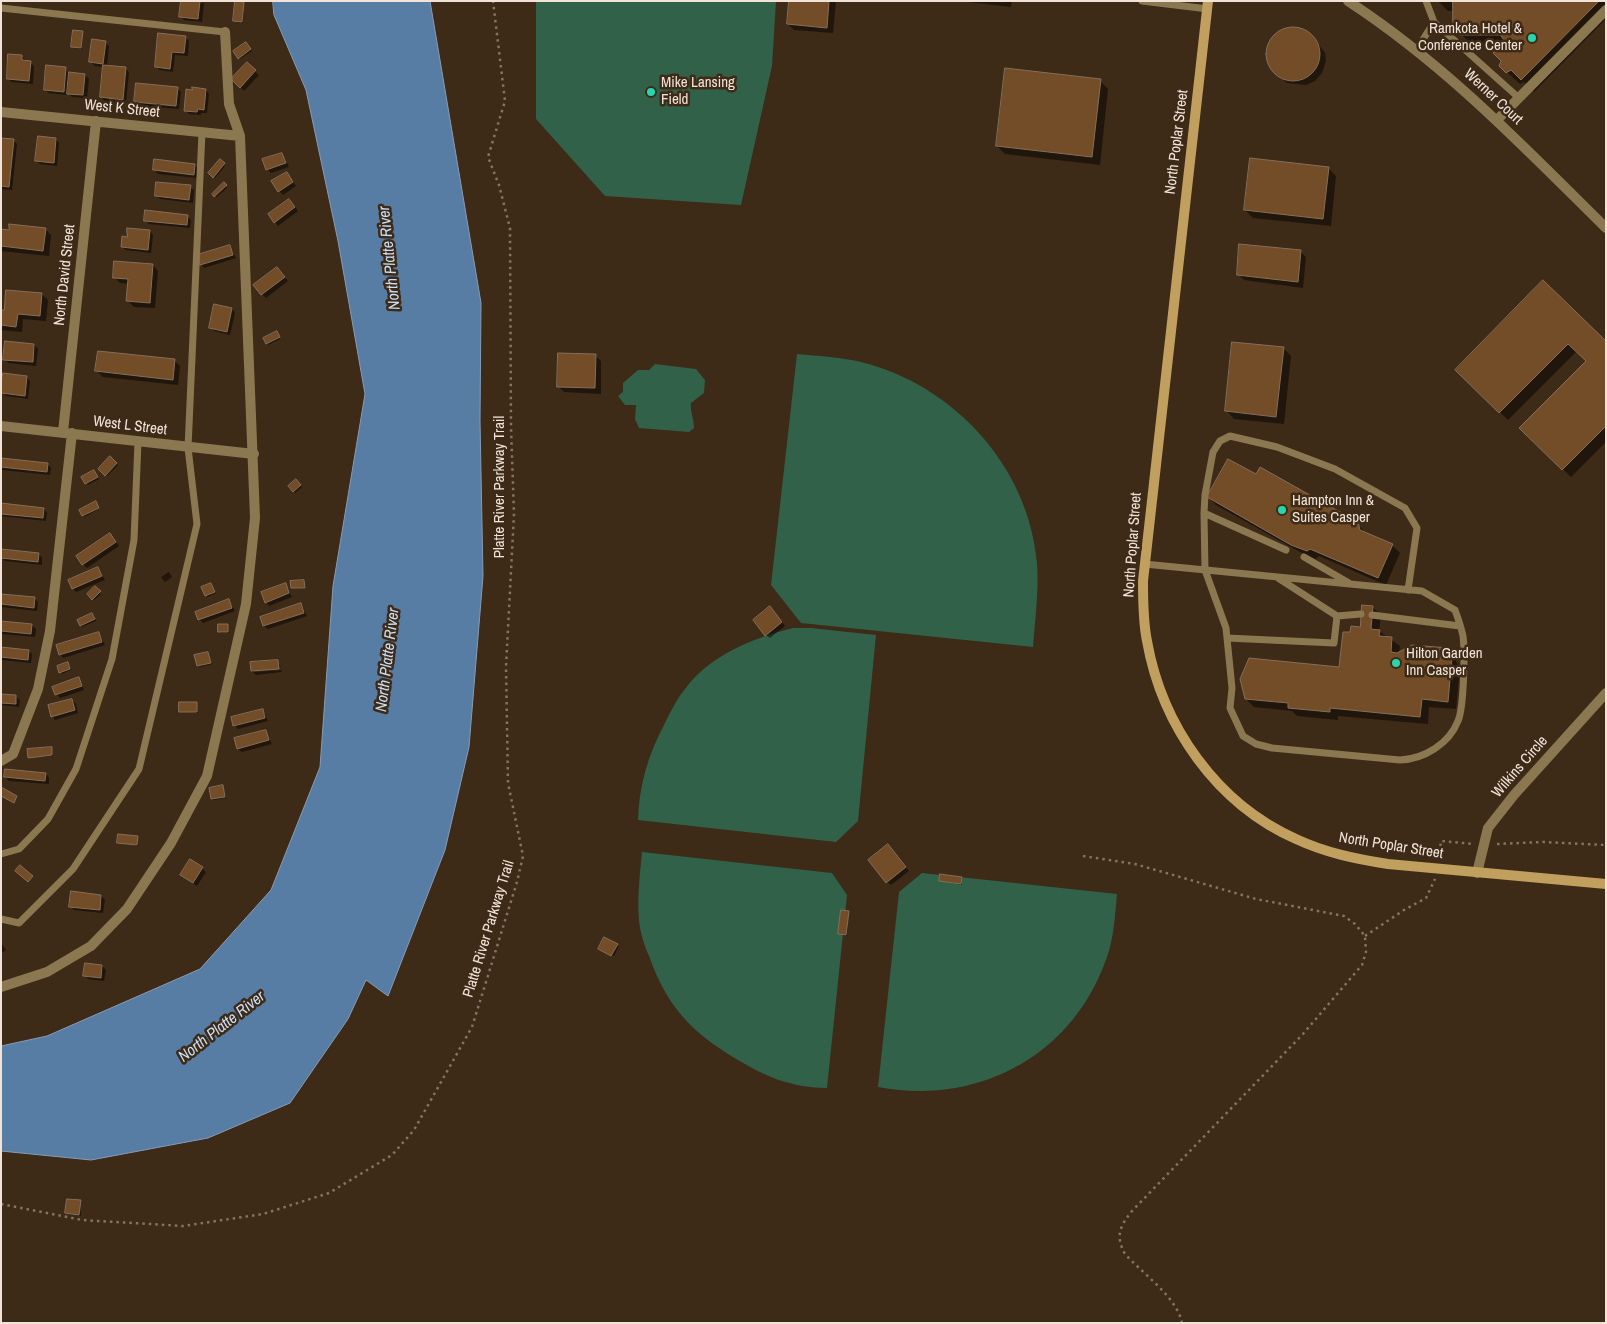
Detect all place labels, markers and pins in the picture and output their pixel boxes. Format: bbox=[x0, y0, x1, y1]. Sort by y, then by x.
place label: Ramkota Hotel & Conference Center bbox=[1418, 20, 1522, 55]
marker: Ramkota Hotel & Conference Center bbox=[1526, 32, 1538, 44]
place label: Mike Lansing Field bbox=[661, 74, 735, 109]
marker: Mike Lansing Field bbox=[645, 86, 657, 98]
place label: Hampton Inn & Suites Casper bbox=[1292, 492, 1374, 527]
marker: Hampton Inn & Suites Casper bbox=[1276, 504, 1288, 516]
place label: Hilton Garden Inn Casper bbox=[1406, 645, 1483, 680]
marker: Hilton Garden Inn Casper bbox=[1390, 657, 1402, 669]

